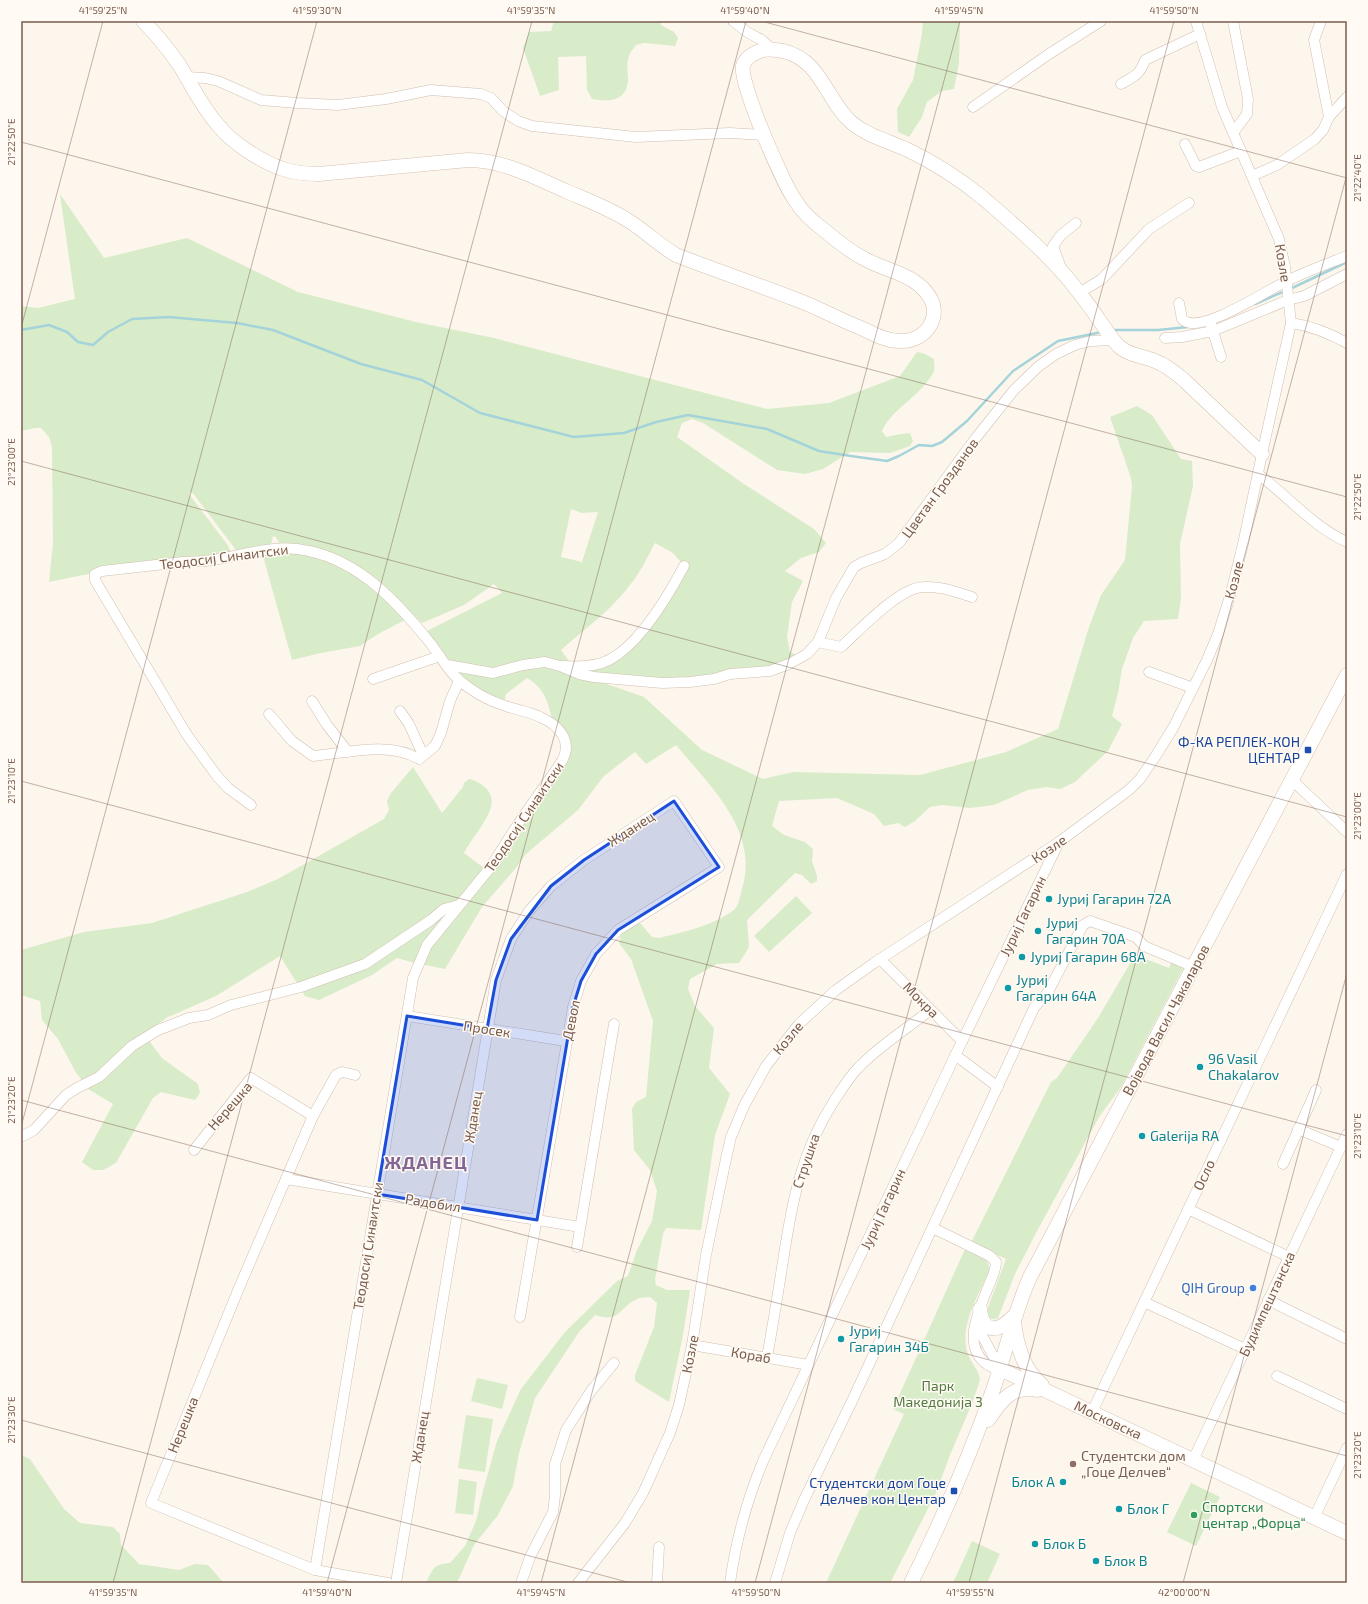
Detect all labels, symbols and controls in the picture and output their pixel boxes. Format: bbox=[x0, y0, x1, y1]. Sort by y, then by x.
text: 41°59'25"N bbox=[79, 4, 127, 16]
text: 41°59'30"N bbox=[292, 4, 342, 16]
text: 41°59'35"N bbox=[507, 4, 555, 16]
text: 41°59'40"N bbox=[720, 4, 770, 16]
text: 41°59'45"N bbox=[935, 4, 983, 16]
text: 41°59'50"N bbox=[1150, 4, 1198, 16]
text: 21°22'50"E bbox=[5, 118, 17, 166]
text: 21°22'40"E bbox=[1351, 154, 1363, 202]
street label: Козле bbox=[1272, 243, 1295, 283]
street label: Цветан Грозданов bbox=[898, 434, 982, 541]
text: 21°23'00"E bbox=[5, 438, 17, 486]
text: 21°22'50"E bbox=[1351, 473, 1363, 521]
street label: Теодосиј Синаитски bbox=[159, 540, 289, 573]
street label: Козле bbox=[1220, 559, 1247, 601]
place label: Ф-КА РЕПЛЕК-КОН ЦЕНТАР bbox=[1178, 733, 1300, 766]
marker: Ф-КА РЕПЛЕК-КОН ЦЕНТАР bbox=[1303, 745, 1313, 755]
text: 21°23'10"E bbox=[5, 758, 17, 804]
street label: Теодосиј Синаитски bbox=[480, 758, 567, 875]
text: 21°23'00"E bbox=[1351, 792, 1363, 840]
street label: Жданец bbox=[604, 807, 657, 850]
street label: Козле bbox=[1028, 831, 1069, 866]
street label: Јуриј Гагарин bbox=[996, 873, 1049, 959]
place label: Јуриј Гагарин 72А bbox=[1057, 890, 1171, 907]
marker: Јуриј Гагарин 72А bbox=[1044, 894, 1054, 904]
place label: Јуриј Гагарин 70А bbox=[1046, 914, 1126, 947]
marker: Јуриј Гагарин 70А bbox=[1033, 926, 1043, 936]
street label: Војвода Васил Чакаларов bbox=[1118, 941, 1213, 1098]
place label: Јуриј Гагарин 68А bbox=[1030, 948, 1146, 965]
marker: Јуриј Гагарин 68А bbox=[1017, 952, 1027, 962]
place label: Јуриј Гагарин 64А bbox=[1016, 971, 1097, 1004]
street label: Мокра bbox=[900, 978, 943, 1021]
marker: Јуриј Гагарин 64А bbox=[1003, 983, 1013, 993]
street label: Девол bbox=[558, 998, 583, 1042]
street label: Просек bbox=[462, 1016, 512, 1041]
street label: Козле bbox=[769, 1017, 807, 1058]
place label: 96 Vasil Chakalarov bbox=[1208, 1050, 1280, 1083]
marker: 96 Vasil Chakalarov bbox=[1195, 1062, 1205, 1072]
text: 21°23'20"E bbox=[5, 1076, 17, 1124]
street label: Нерешка bbox=[204, 1078, 255, 1134]
street label: Жданец bbox=[460, 1090, 485, 1144]
text: 21°23'10"E bbox=[1351, 1113, 1363, 1159]
place label: Galerija RA bbox=[1150, 1127, 1219, 1144]
street label: Струшка bbox=[788, 1131, 823, 1191]
marker: Galerija RA bbox=[1137, 1131, 1147, 1141]
district label: ЖДАНЕЦ bbox=[384, 1151, 468, 1173]
street label: Осло bbox=[1189, 1157, 1218, 1193]
street label: Јуриј Гагарин bbox=[856, 1166, 909, 1252]
street label: Теодосиј Синаитски bbox=[349, 1181, 386, 1311]
street label: Радобил bbox=[404, 1190, 462, 1215]
street label: Будимпештанска bbox=[1235, 1249, 1298, 1359]
place label: QIH Group bbox=[1181, 1279, 1245, 1296]
marker: QIH Group bbox=[1248, 1283, 1258, 1293]
place label: Јуриј Гагарин 34Б bbox=[849, 1322, 929, 1355]
street label: Козле bbox=[677, 1333, 702, 1374]
marker: Јуриј Гагарин 34Б bbox=[836, 1334, 846, 1344]
street label: Кораб bbox=[730, 1343, 772, 1366]
park label: Парк Македонија 3 bbox=[893, 1377, 983, 1410]
street label: Нерешка bbox=[164, 1394, 201, 1455]
text: 21°23'30"E bbox=[5, 1396, 17, 1444]
street label: Московска bbox=[1072, 1397, 1145, 1443]
street label: Жданец bbox=[407, 1410, 432, 1464]
text: 21°23'20"E bbox=[1351, 1431, 1363, 1479]
place label: Студентски дом „Гоце Делчев“ bbox=[1081, 1447, 1186, 1480]
marker: Студентски дом „Гоце Делчев“ bbox=[1068, 1459, 1078, 1469]
place label: Блок А bbox=[1011, 1473, 1055, 1490]
place label: Студентски дом Гоце Делчев кон Центар bbox=[809, 1474, 946, 1507]
marker: Блок А bbox=[1058, 1477, 1068, 1487]
marker: Студентски дом Гоце Делчев кон Центар bbox=[949, 1486, 959, 1496]
place label: Спортски центар „Форца“ bbox=[1202, 1498, 1306, 1531]
place label: Блок Г bbox=[1127, 1500, 1169, 1517]
marker: Блок Г bbox=[1114, 1504, 1124, 1514]
marker: Спортски центар „Форца“ bbox=[1189, 1510, 1199, 1520]
place label: Блок Б bbox=[1043, 1535, 1086, 1552]
marker: Блок Б bbox=[1030, 1539, 1040, 1549]
place label: Блок В bbox=[1104, 1552, 1148, 1569]
marker: Блок В bbox=[1091, 1556, 1101, 1566]
text: 41°59'35"N bbox=[89, 1586, 137, 1598]
text: 41°59'40"N bbox=[302, 1586, 352, 1598]
text: 41°59'45"N bbox=[517, 1586, 565, 1598]
text: 41°59'50"N bbox=[732, 1586, 780, 1598]
text: 41°59'55"N bbox=[946, 1586, 994, 1598]
text: 42°00'00"N bbox=[1158, 1586, 1210, 1598]

